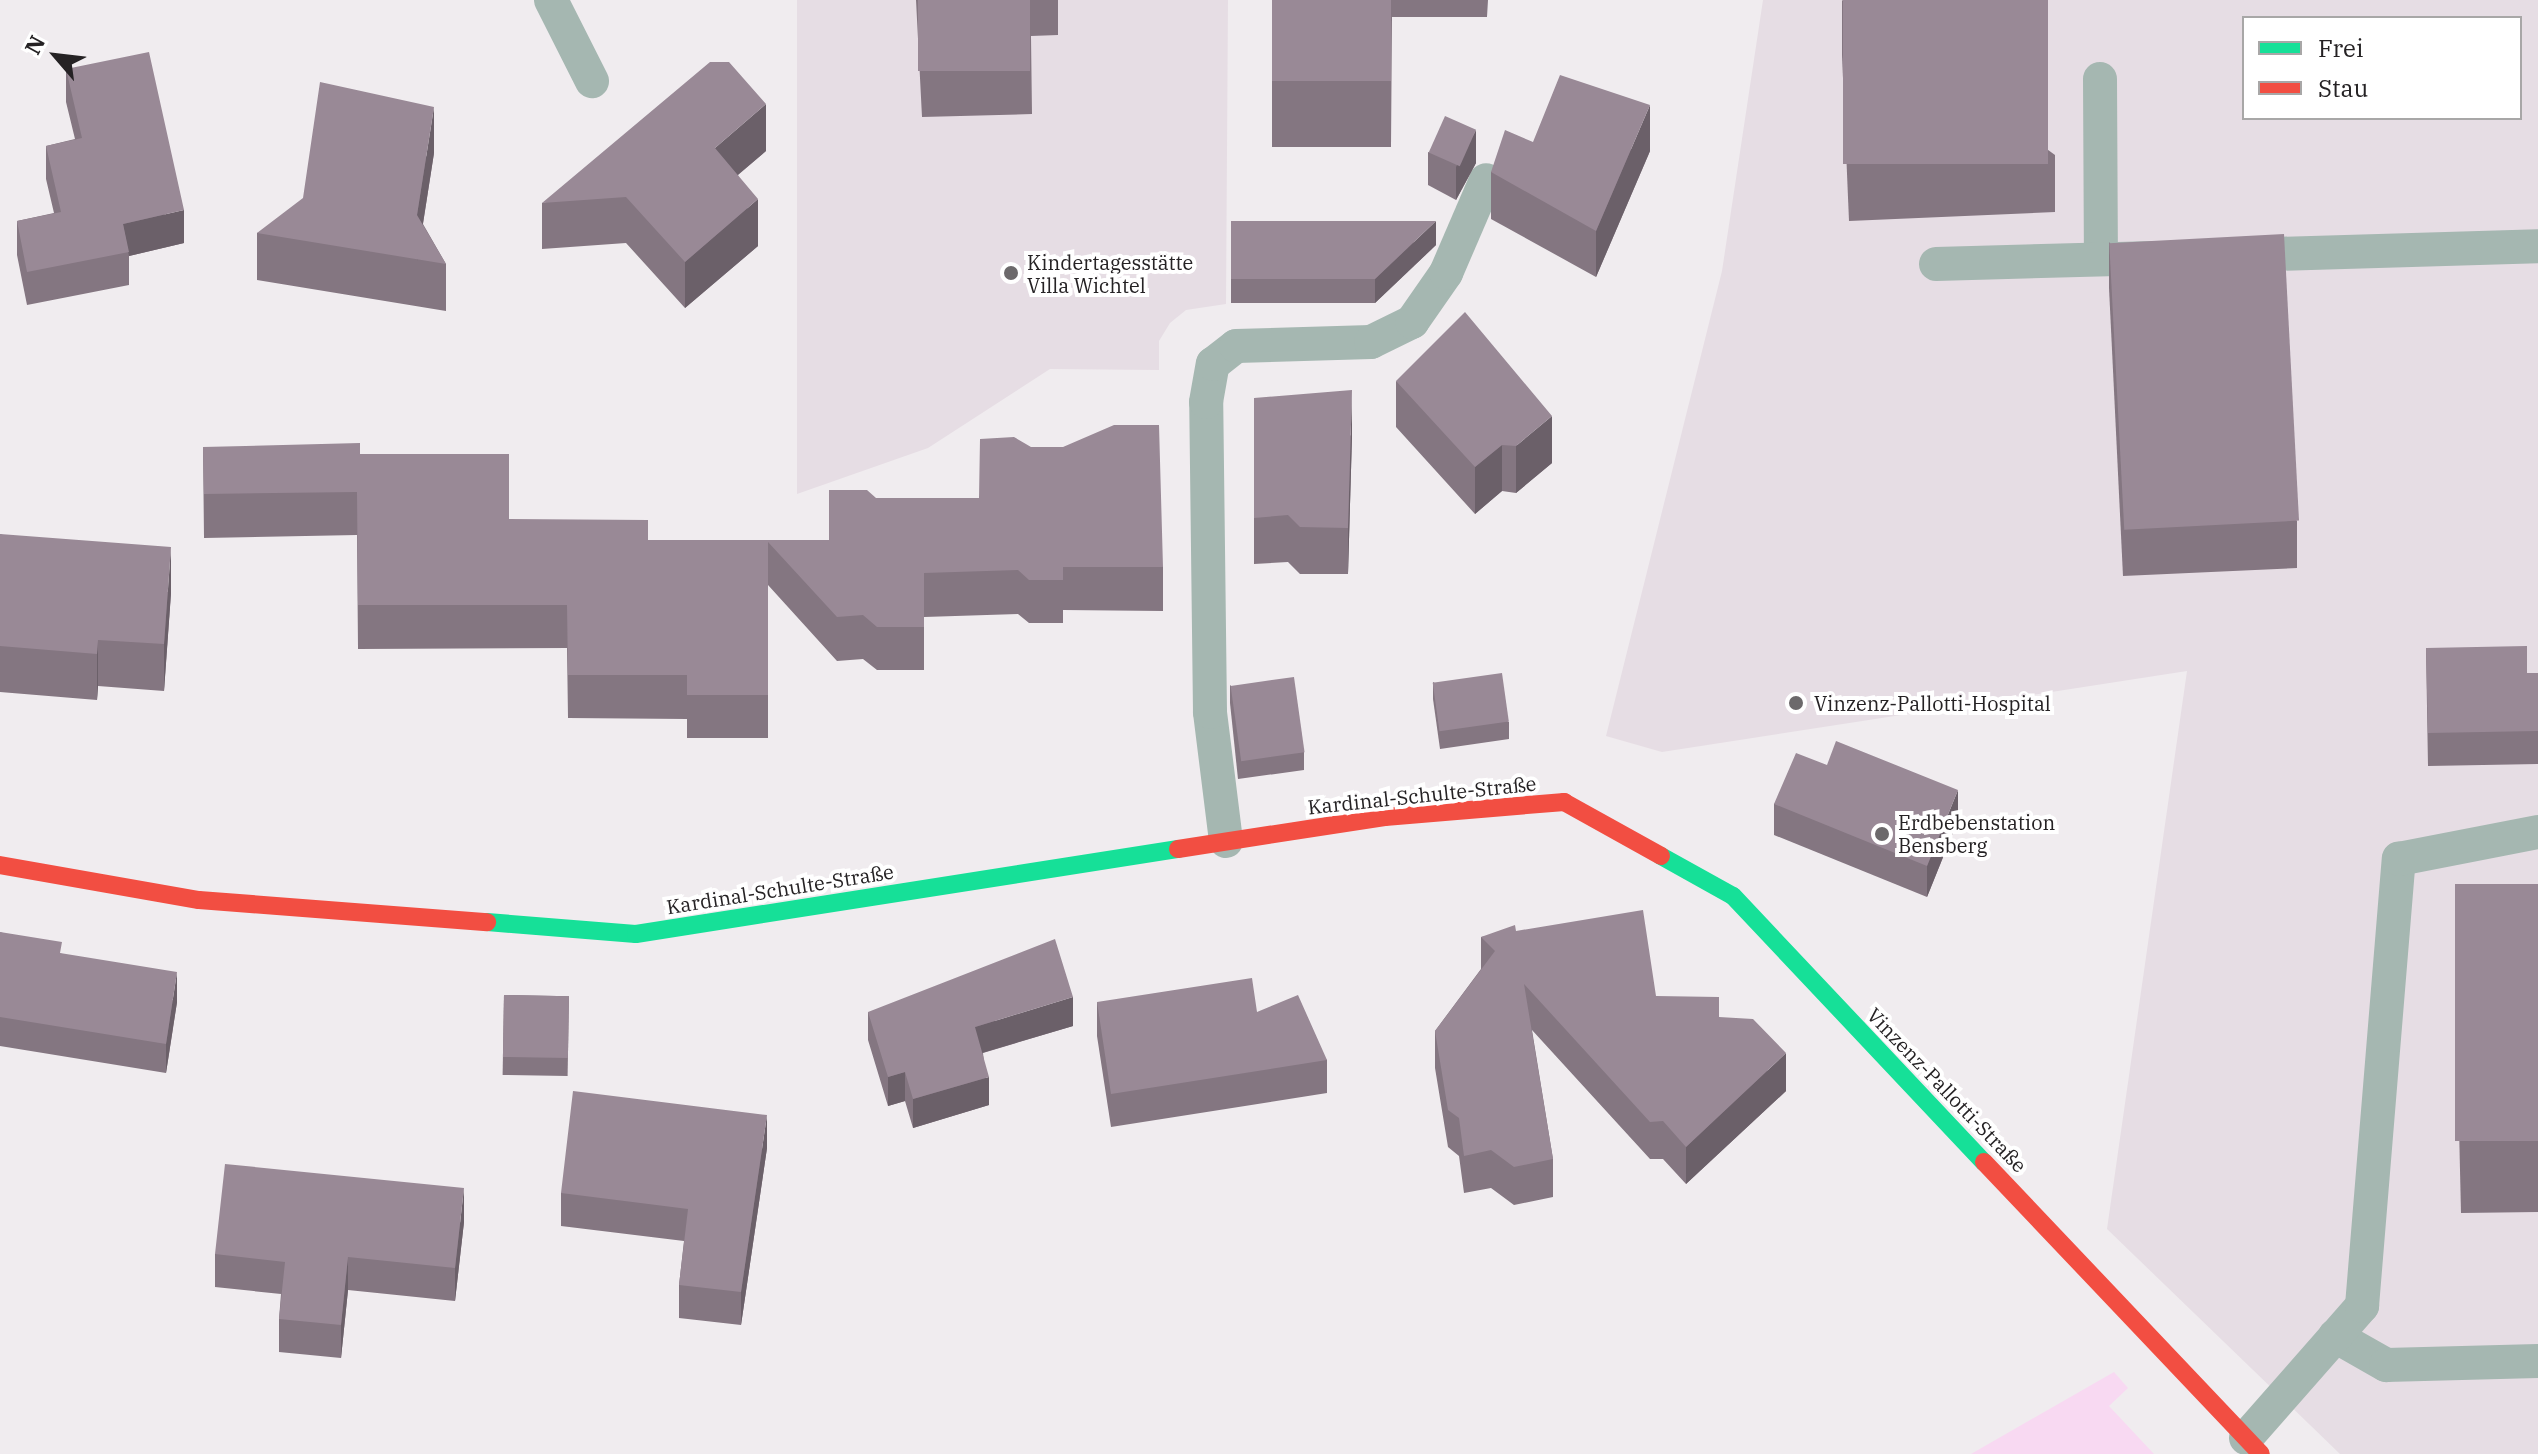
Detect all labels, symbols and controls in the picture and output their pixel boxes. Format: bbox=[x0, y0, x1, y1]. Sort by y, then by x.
north arrow bbox=[16, 16, 96, 96]
legend bbox=[2242, 16, 2522, 120]
text: N bbox=[17, 30, 51, 59]
text: Frei bbox=[2318, 32, 2363, 64]
text: Stau bbox=[2318, 72, 2368, 104]
place label: Kindertagesstätte Villa Wichtel bbox=[1027, 250, 1193, 297]
marker: Kindertagesstätte Villa Wichtel bbox=[1002, 264, 1020, 282]
place label: Vinzenz-Pallotti-Hospital bbox=[1814, 691, 2051, 715]
marker: Vinzenz-Pallotti-Hospital bbox=[1785, 692, 1807, 714]
street label: Kardinal-Schulte-Straße bbox=[1306, 771, 1538, 819]
place label: Erdbebenstation Bensberg bbox=[1898, 810, 2055, 857]
marker: Erdbebenstation Bensberg bbox=[1873, 825, 1891, 843]
street label: Kardinal-Schulte-Straße bbox=[665, 859, 895, 919]
street label: Vinzenz-Pallotti-Straße bbox=[1862, 1003, 2032, 1177]

